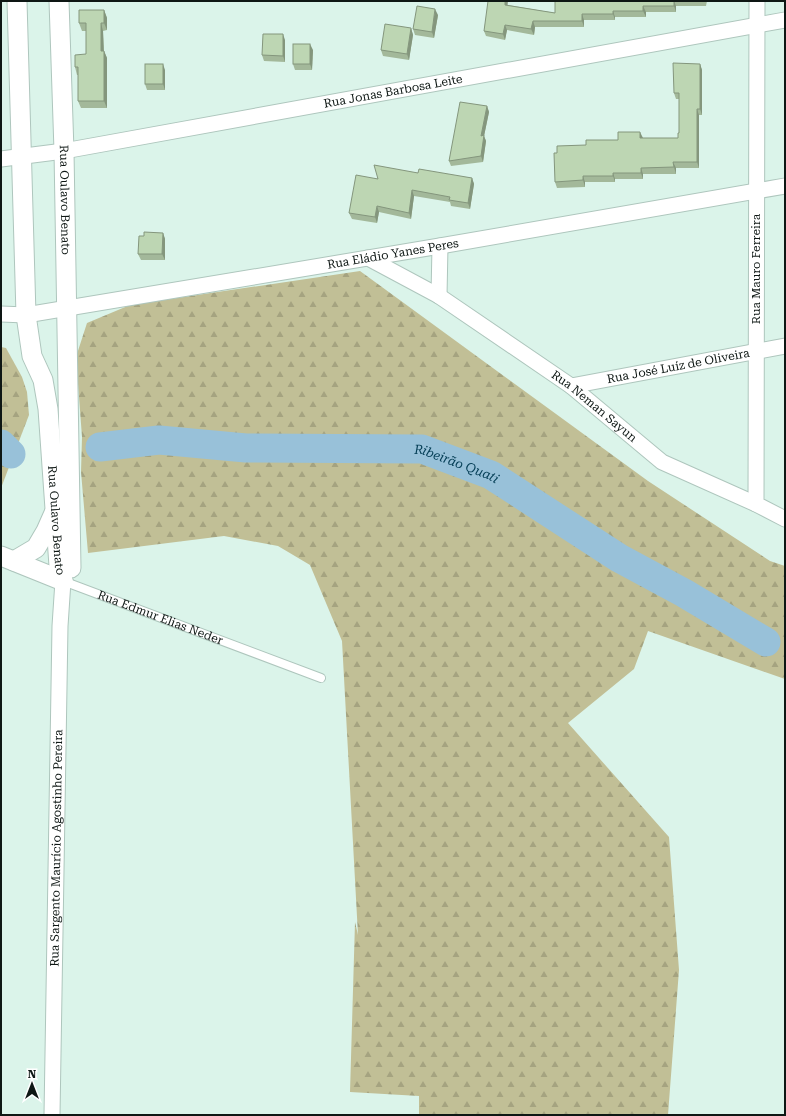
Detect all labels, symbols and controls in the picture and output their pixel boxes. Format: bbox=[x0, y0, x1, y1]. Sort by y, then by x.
street label: Rua Jonas Barbosa Leite bbox=[323, 72, 464, 111]
street label: Rua Oulavo Benato bbox=[57, 145, 73, 255]
street label: Rua Mauro Ferreira bbox=[749, 213, 763, 324]
street label: Rua Eládio Yanes Peres bbox=[326, 236, 460, 272]
street label: Rua José Luíz de Oliveira bbox=[606, 346, 751, 386]
street label: Rua Neman Sayun bbox=[549, 368, 640, 445]
water label: Ribeirão Quati bbox=[413, 441, 502, 486]
street label: Rua Oulavo Benato bbox=[45, 465, 68, 577]
street label: Rua Edmur Elias Neder bbox=[96, 588, 225, 648]
street label: Rua Sargento Maurício Agostinho Pereira bbox=[47, 729, 65, 967]
north arrow bbox=[12, 1064, 52, 1104]
text: N bbox=[28, 1068, 37, 1081]

